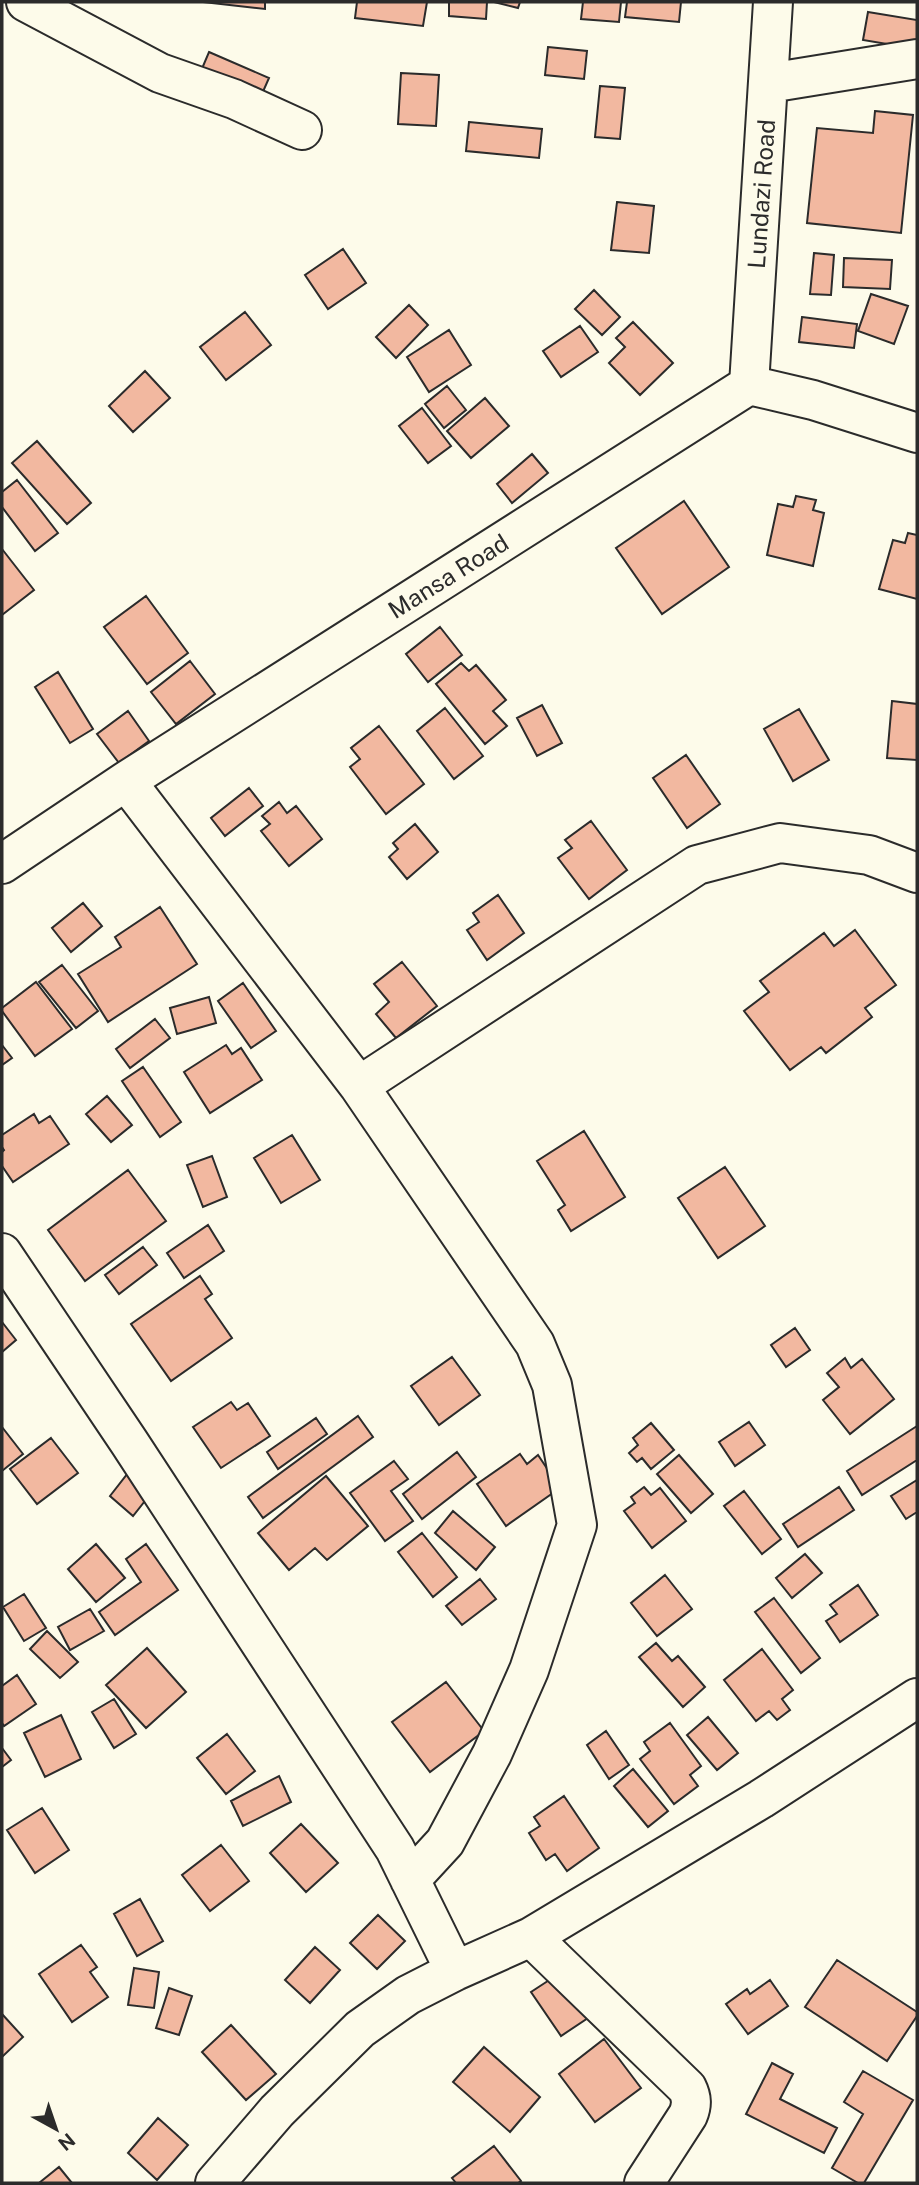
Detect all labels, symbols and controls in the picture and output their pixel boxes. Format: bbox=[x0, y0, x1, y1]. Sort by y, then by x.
street label: Lundazi Road bbox=[742, 118, 780, 270]
street label: Mansa Road bbox=[383, 528, 513, 624]
north arrow bbox=[21, 2094, 91, 2164]
text: N bbox=[54, 2129, 80, 2155]

